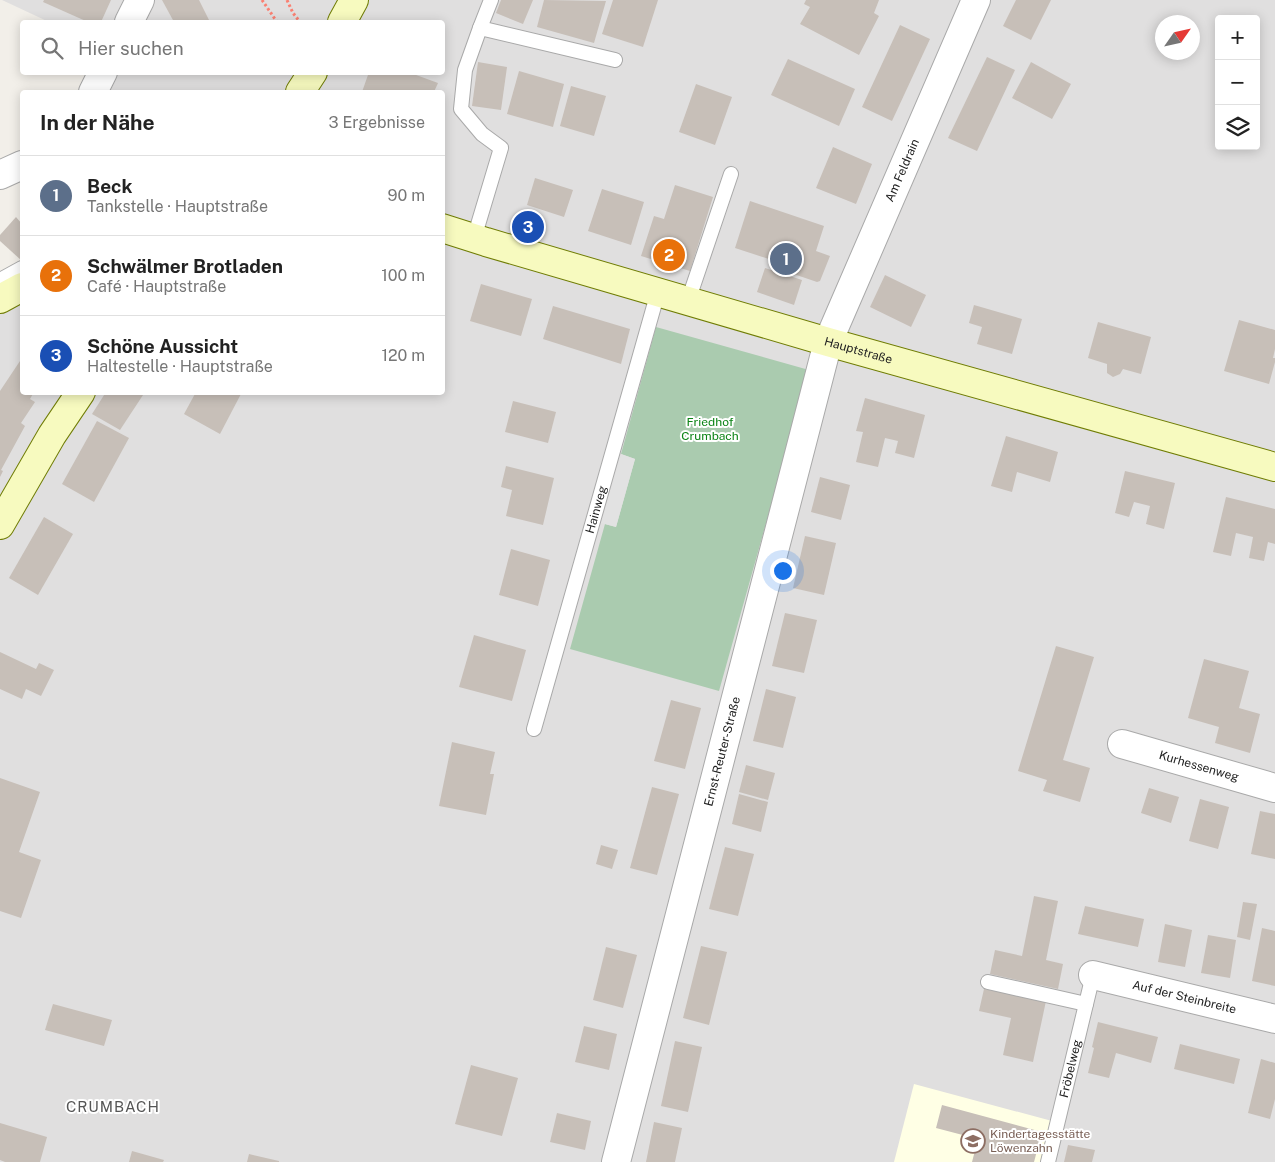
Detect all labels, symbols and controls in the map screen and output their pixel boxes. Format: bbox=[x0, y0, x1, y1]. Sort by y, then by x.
north arrow bbox=[1155, 15, 1200, 60]
map controls bbox=[1215, 15, 1260, 150]
button: + bbox=[1215, 15, 1260, 60]
search box bbox=[20, 20, 445, 75]
icon: search bbox=[38, 34, 66, 62]
text: Hier suchen bbox=[78, 37, 184, 59]
button: − bbox=[1215, 60, 1260, 105]
button: layers bbox=[1215, 105, 1260, 150]
text: In der Nähe bbox=[40, 110, 155, 135]
text: 3 Ergebnisse bbox=[329, 113, 425, 132]
street label: Am Feldrain bbox=[882, 137, 922, 204]
text: Beck bbox=[87, 175, 132, 197]
text: 1 bbox=[53, 186, 59, 205]
text: 90 m bbox=[388, 186, 425, 205]
text: Tankstelle · Hauptstraße bbox=[87, 197, 268, 216]
pin: 3 bbox=[512, 208, 544, 246]
pin: 2 bbox=[653, 236, 685, 274]
pin: 1 bbox=[770, 240, 802, 278]
text: Schwälmer Brotladen bbox=[87, 255, 283, 277]
text: 2 bbox=[51, 266, 61, 285]
text: 100 m bbox=[381, 266, 425, 285]
text: Café · Hauptstraße bbox=[87, 277, 226, 296]
street label: Hauptstraße bbox=[823, 334, 894, 367]
text: Schöne Aussicht bbox=[87, 335, 238, 357]
text: 3 bbox=[51, 346, 61, 365]
text: 120 m bbox=[381, 346, 425, 365]
text: Haltestelle · Hauptstraße bbox=[87, 357, 273, 376]
park label: Friedhof Crumbach bbox=[681, 415, 739, 443]
street label: Hainweg bbox=[583, 484, 610, 535]
your location bbox=[770, 558, 796, 584]
street label: Ernst-Reuter-Straße bbox=[701, 695, 743, 808]
street label: Kurhessenweg bbox=[1157, 748, 1240, 784]
street label: Auf der Steinbreite bbox=[1131, 978, 1238, 1016]
street label: Fröbelweg bbox=[1057, 1038, 1084, 1099]
district label: CRUMBACH bbox=[66, 1098, 160, 1115]
place label: Kindertagesstätte Löwenzahn bbox=[990, 1127, 1090, 1155]
school or university icon: Kindertagesstätte Löwenzahn bbox=[960, 1128, 986, 1154]

